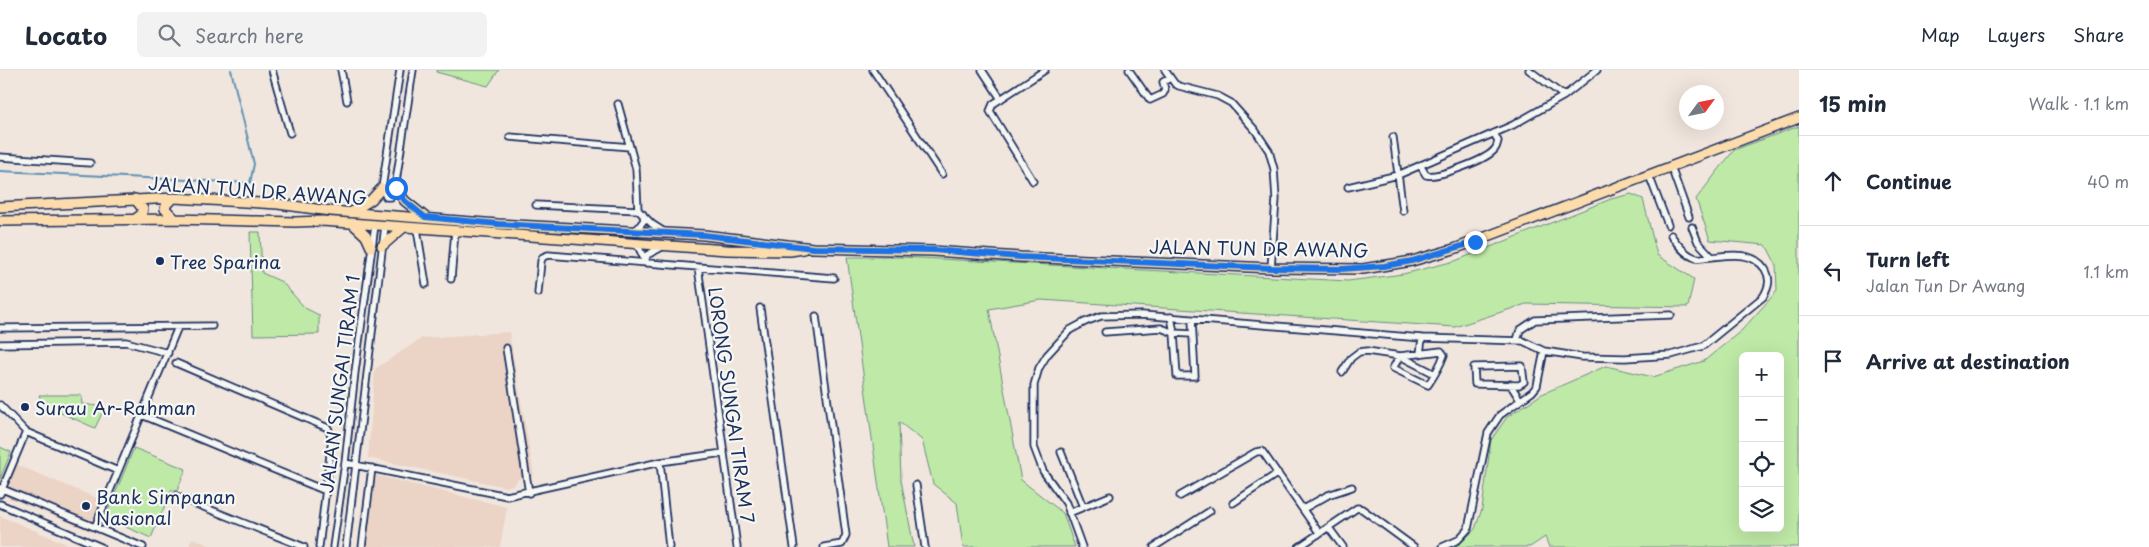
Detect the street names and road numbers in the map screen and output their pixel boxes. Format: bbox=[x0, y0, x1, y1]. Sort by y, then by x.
street label: JALAN TUN DR AWANG bbox=[147, 169, 369, 211]
street label: JALAN TUN DR AWANG bbox=[1149, 233, 1369, 263]
street label: JALAN SUNGAI TIRAM 1 bbox=[312, 274, 366, 494]
street label: LORONG SUNGAI TIRAM 7 bbox=[702, 285, 762, 525]

